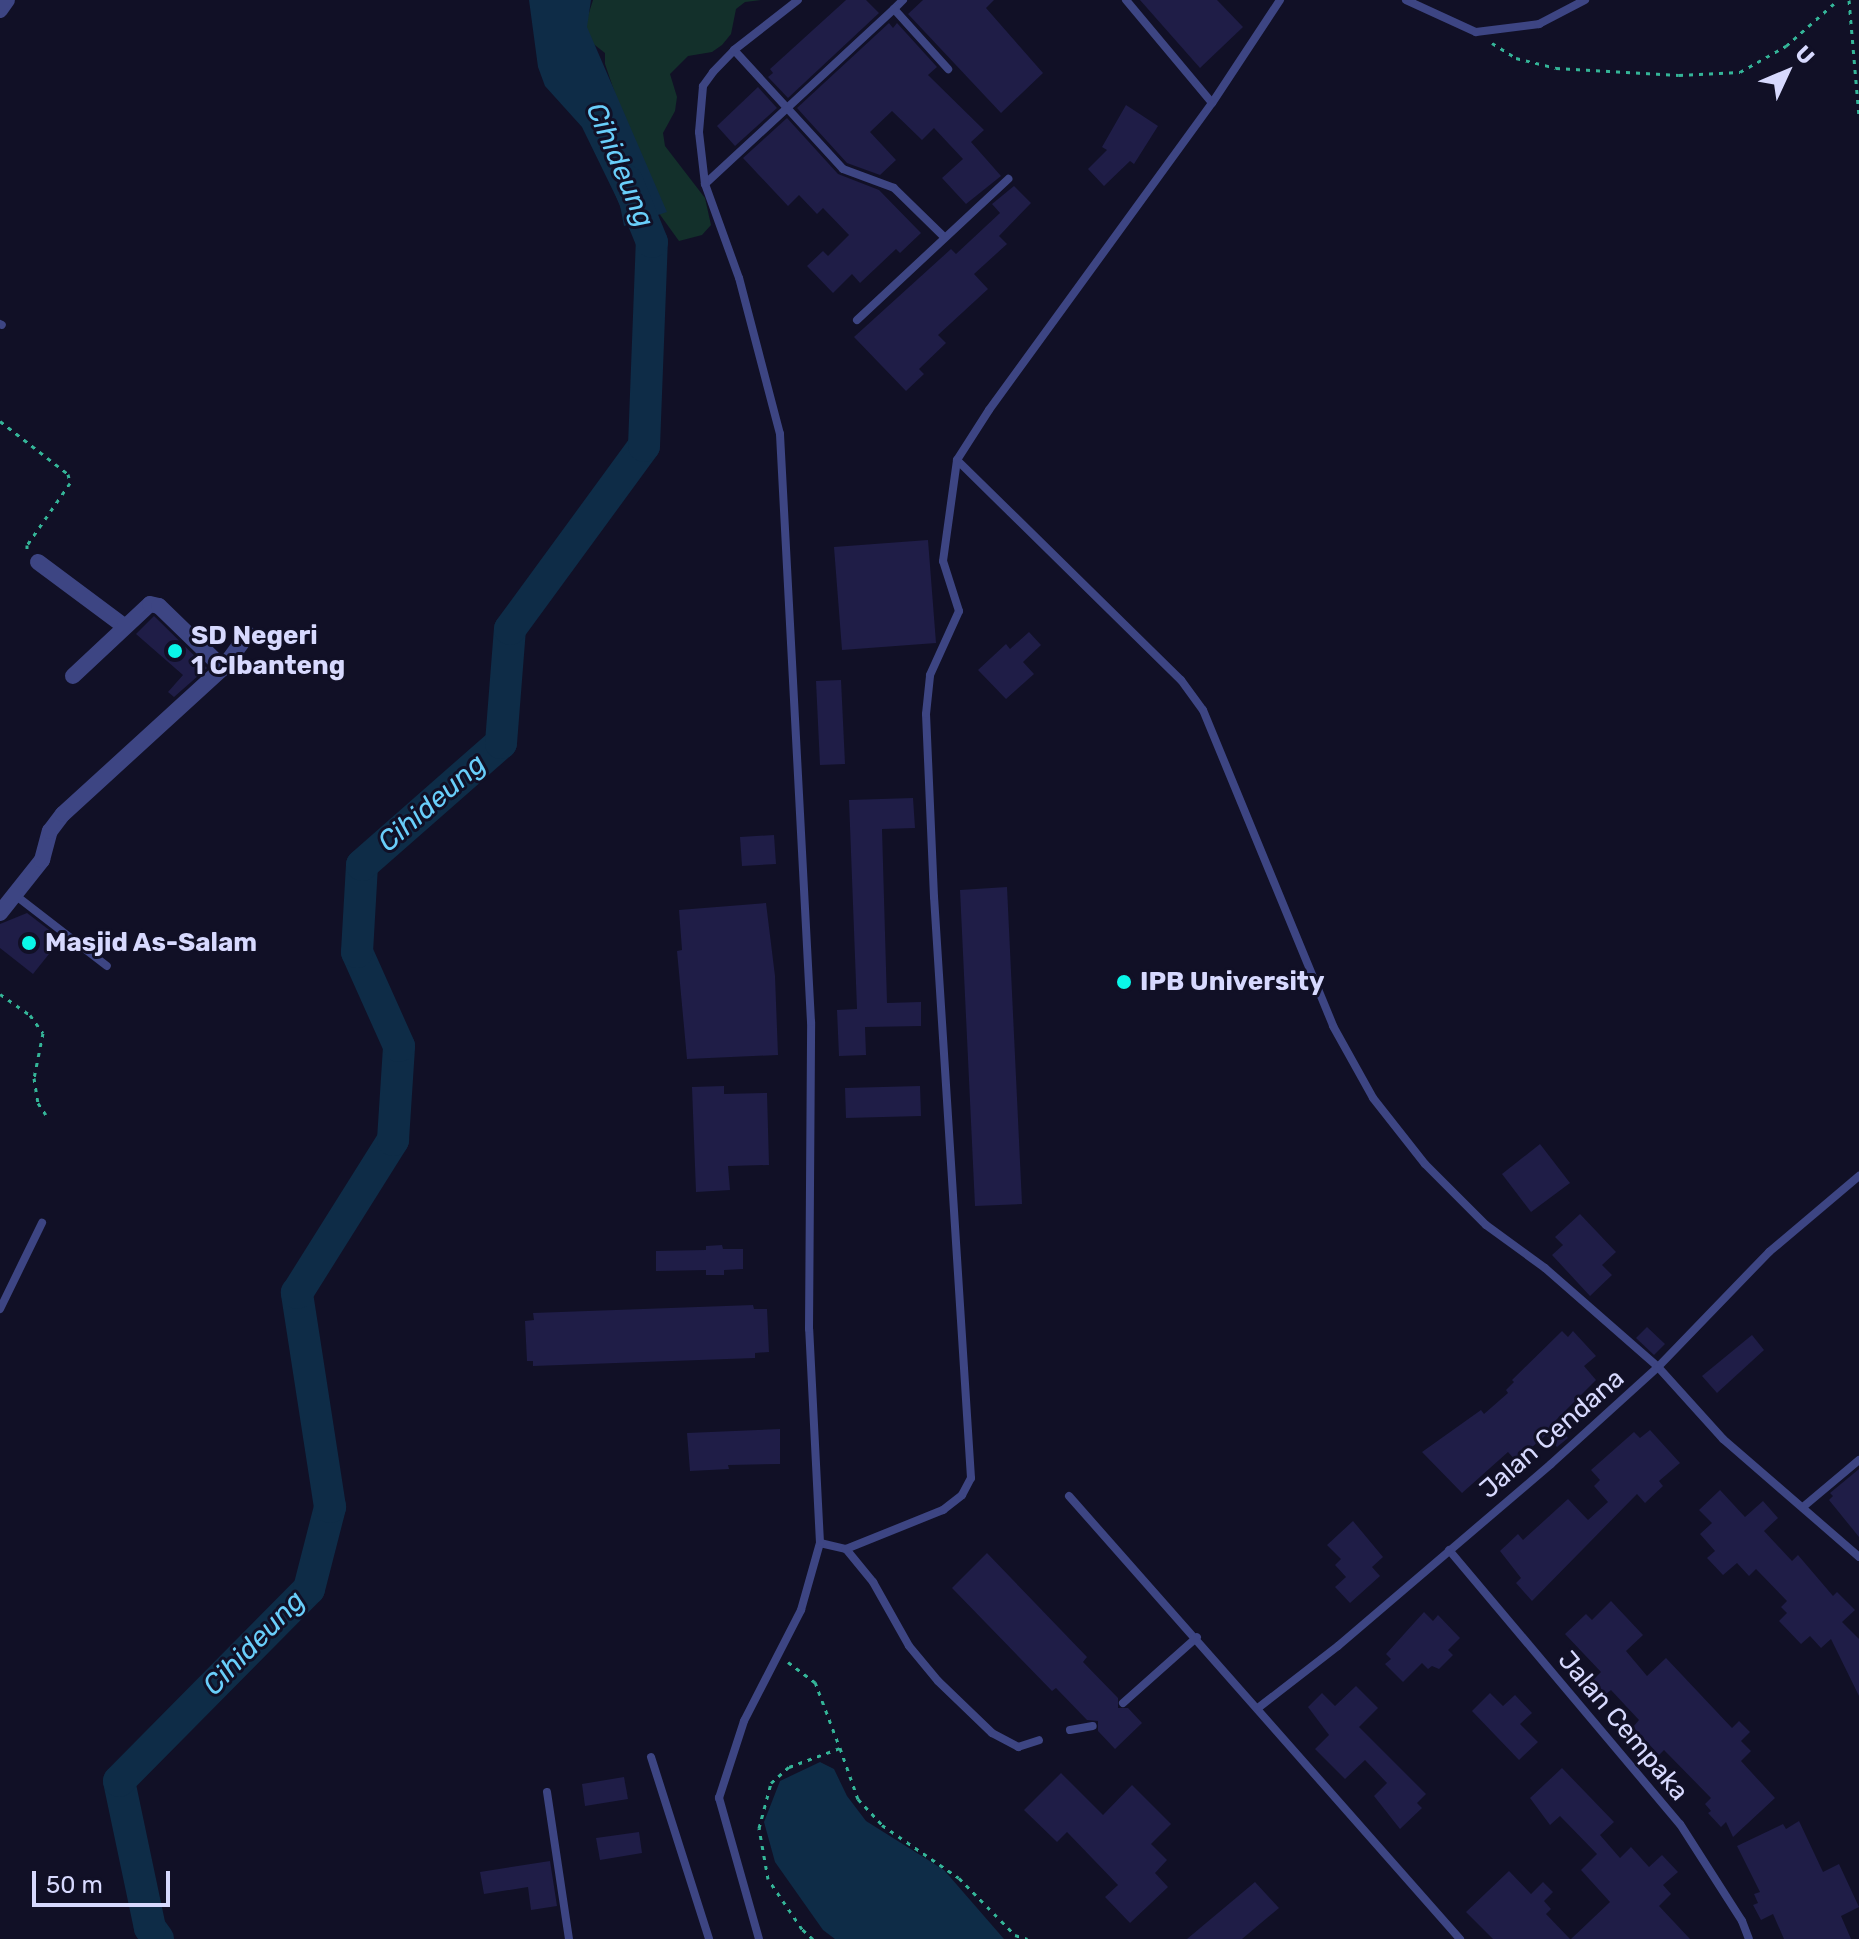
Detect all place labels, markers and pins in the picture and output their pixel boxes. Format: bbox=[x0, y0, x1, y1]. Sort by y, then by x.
place label: SD Negeri 1 CIbanteng bbox=[191, 620, 345, 682]
marker: SD Negeri 1 CIbanteng bbox=[166, 642, 184, 660]
place label: Masjid As-Salam bbox=[45, 927, 258, 959]
marker: Masjid As-Salam bbox=[20, 934, 38, 952]
place label: IPB University bbox=[1140, 966, 1325, 998]
marker: IPB University bbox=[1115, 973, 1133, 991]

